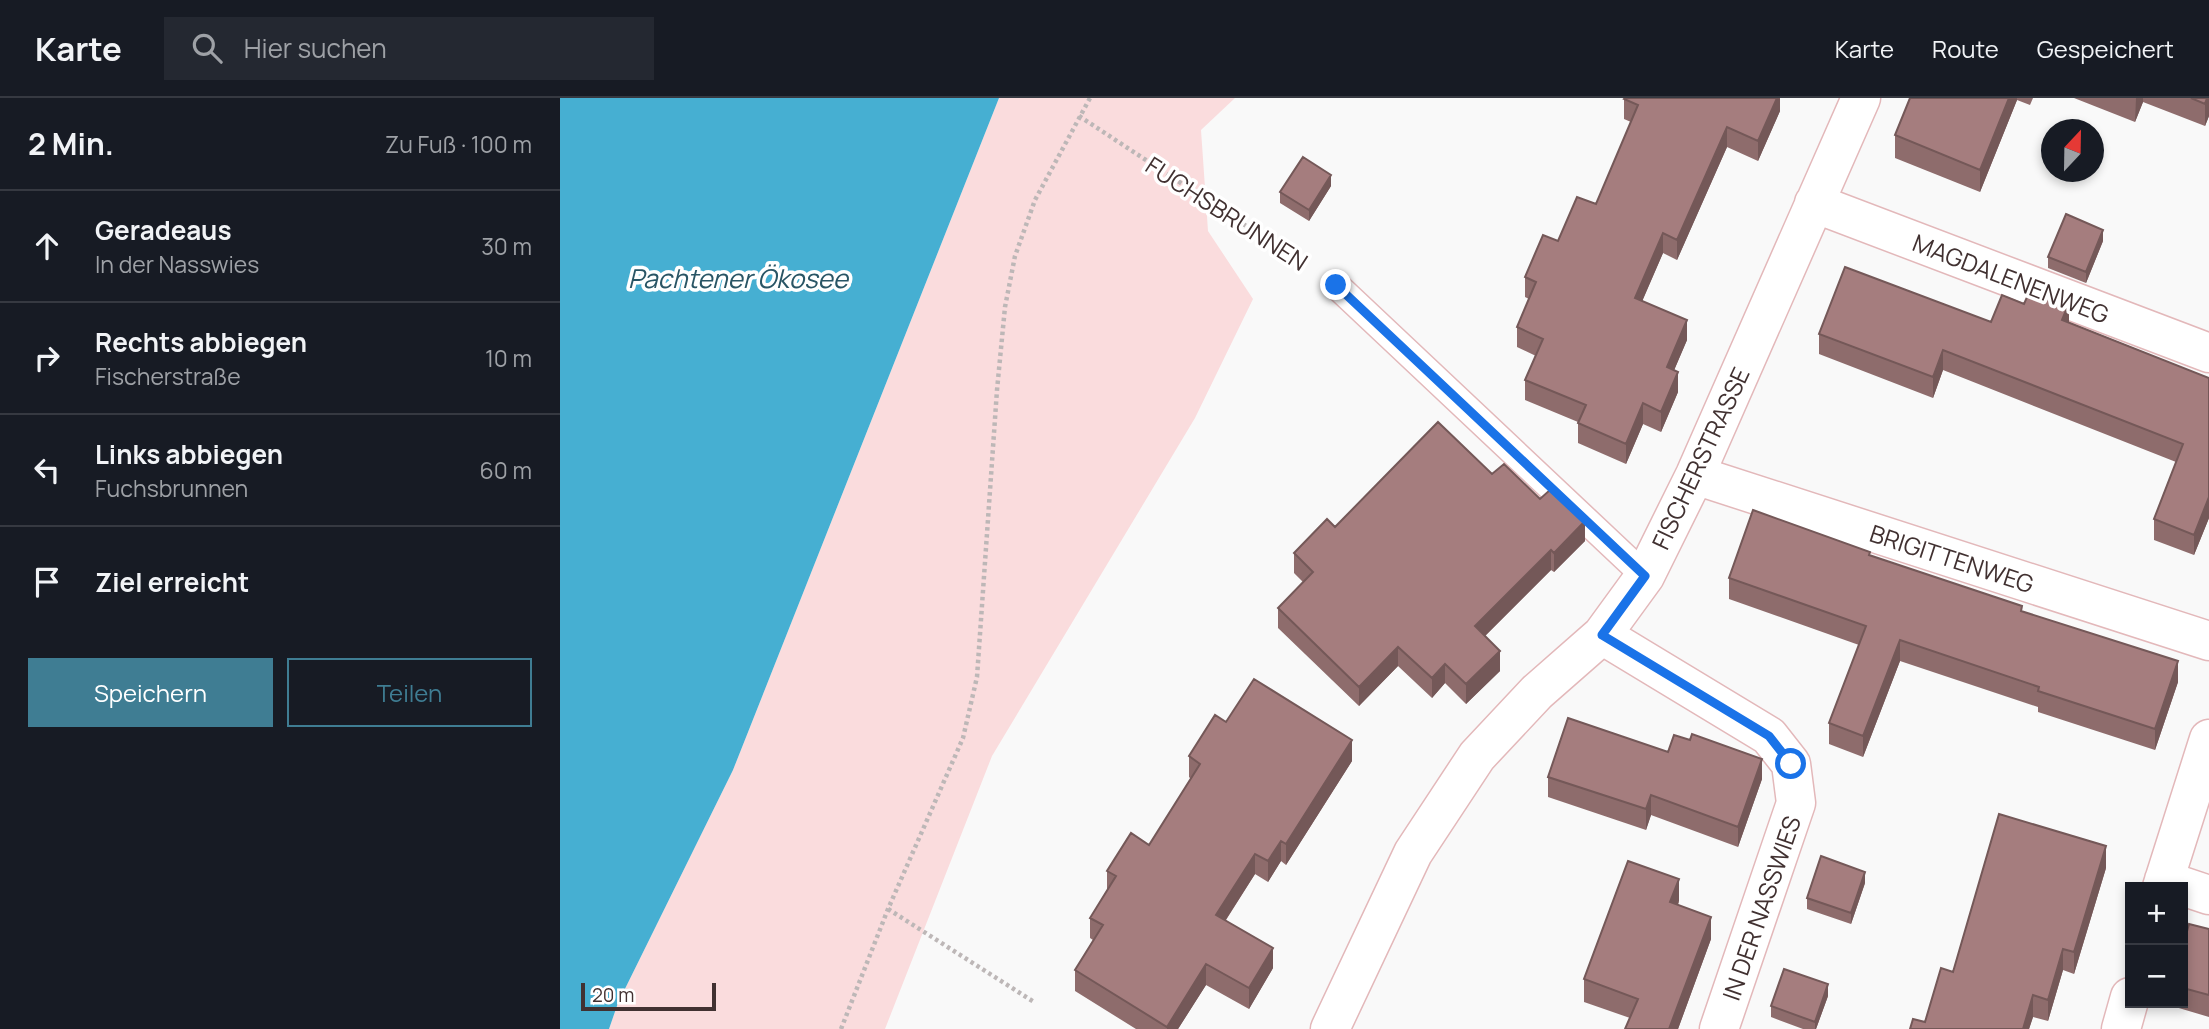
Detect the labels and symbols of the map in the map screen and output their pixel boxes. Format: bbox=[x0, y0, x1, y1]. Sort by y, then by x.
north arrow bbox=[2041, 119, 2104, 182]
street label: FUCHSBRUNNEN bbox=[1140, 148, 1314, 278]
street label: MAGDALENENWEG bbox=[1908, 225, 2114, 331]
water label: Pachtener Ökosee bbox=[628, 260, 850, 296]
route end bbox=[1320, 269, 1351, 300]
street label: FISCHERSTRASSE bbox=[1643, 362, 1757, 554]
street label: BRIGITTENWEG bbox=[1866, 516, 2038, 600]
route start bbox=[1775, 748, 1806, 779]
street label: IN DER NASSWIES bbox=[1714, 811, 1808, 1005]
scale bar bbox=[581, 980, 716, 1012]

